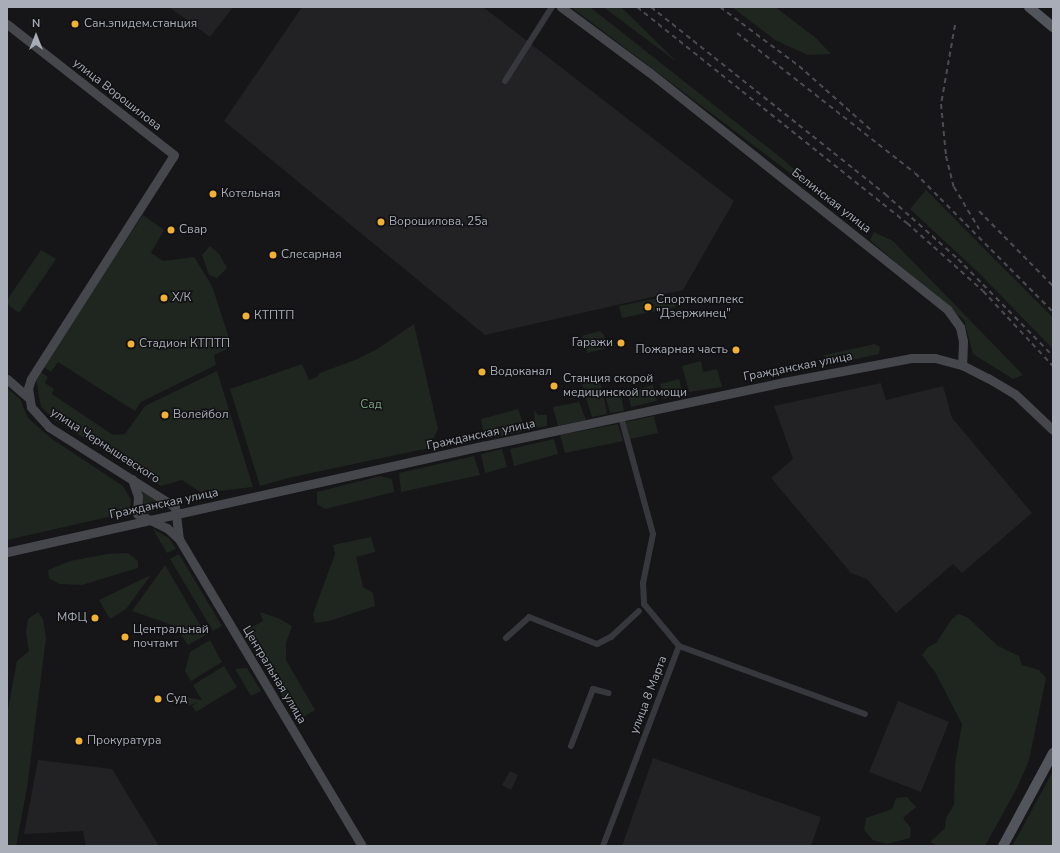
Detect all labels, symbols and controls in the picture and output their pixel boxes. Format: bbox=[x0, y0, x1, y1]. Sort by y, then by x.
north arrow bbox=[16, 16, 56, 56]
text: N bbox=[32, 16, 40, 31]
place label: Сан.эпидем.станция bbox=[84, 17, 197, 31]
marker: Сан.эпидем.станция bbox=[69, 18, 81, 30]
street label: улица Ворошилова bbox=[70, 56, 164, 134]
street label: Белинская улица bbox=[788, 166, 874, 236]
place label: Котельная bbox=[221, 187, 281, 201]
marker: Котельная bbox=[208, 189, 218, 199]
place label: Ворошилова, 25а bbox=[389, 215, 488, 229]
marker: Ворошилова, 25а bbox=[376, 217, 386, 227]
place label: Свар bbox=[179, 223, 207, 237]
marker: Свар bbox=[166, 225, 176, 235]
place label: Слесарная bbox=[281, 248, 342, 262]
marker: Слесарная bbox=[268, 250, 278, 260]
place label: Х/К bbox=[172, 291, 191, 305]
marker: Х/К bbox=[159, 293, 169, 303]
place label: Спорткомплекс "Дзержинец" bbox=[656, 293, 744, 321]
marker: Спорткомплекс "Дзержинец" bbox=[643, 302, 653, 312]
place label: КТПТП bbox=[254, 309, 294, 323]
marker: КТПТП bbox=[241, 311, 251, 321]
place label: Гаражи bbox=[572, 336, 613, 350]
place label: Стадион КТПТП bbox=[139, 337, 230, 351]
marker: Гаражи bbox=[616, 338, 626, 348]
marker: Стадион КТПТП bbox=[126, 339, 136, 349]
place label: Пожарная часть bbox=[636, 343, 728, 357]
marker: Пожарная часть bbox=[731, 345, 741, 355]
street label: Гражданская улица bbox=[742, 349, 854, 385]
place label: Водоканал bbox=[490, 365, 552, 379]
marker: Водоканал bbox=[477, 367, 487, 377]
place label: Станция скорой медицинской помощи bbox=[563, 372, 687, 400]
marker: Станция скорой медицинской помощи bbox=[548, 380, 560, 392]
park label: Сад bbox=[360, 398, 382, 412]
street label: улица Чернышевского bbox=[48, 405, 162, 487]
place label: Волейбол bbox=[173, 408, 229, 422]
marker: Волейбол bbox=[160, 410, 170, 420]
street label: Гражданская улица bbox=[425, 416, 537, 454]
street label: Гражданская улица bbox=[108, 485, 220, 523]
place label: МФЦ bbox=[57, 611, 87, 625]
marker: МФЦ bbox=[90, 613, 100, 623]
place label: Центральнай почтамт bbox=[133, 623, 209, 651]
street label: Центральная улица bbox=[239, 623, 309, 727]
marker: Центральнай почтамт bbox=[120, 632, 130, 642]
street label: улица 8 Марта bbox=[627, 654, 671, 736]
place label: Суд bbox=[166, 692, 187, 706]
marker: Суд bbox=[153, 694, 163, 704]
place label: Прокуратура bbox=[87, 734, 161, 748]
marker: Прокуратура bbox=[74, 736, 84, 746]

